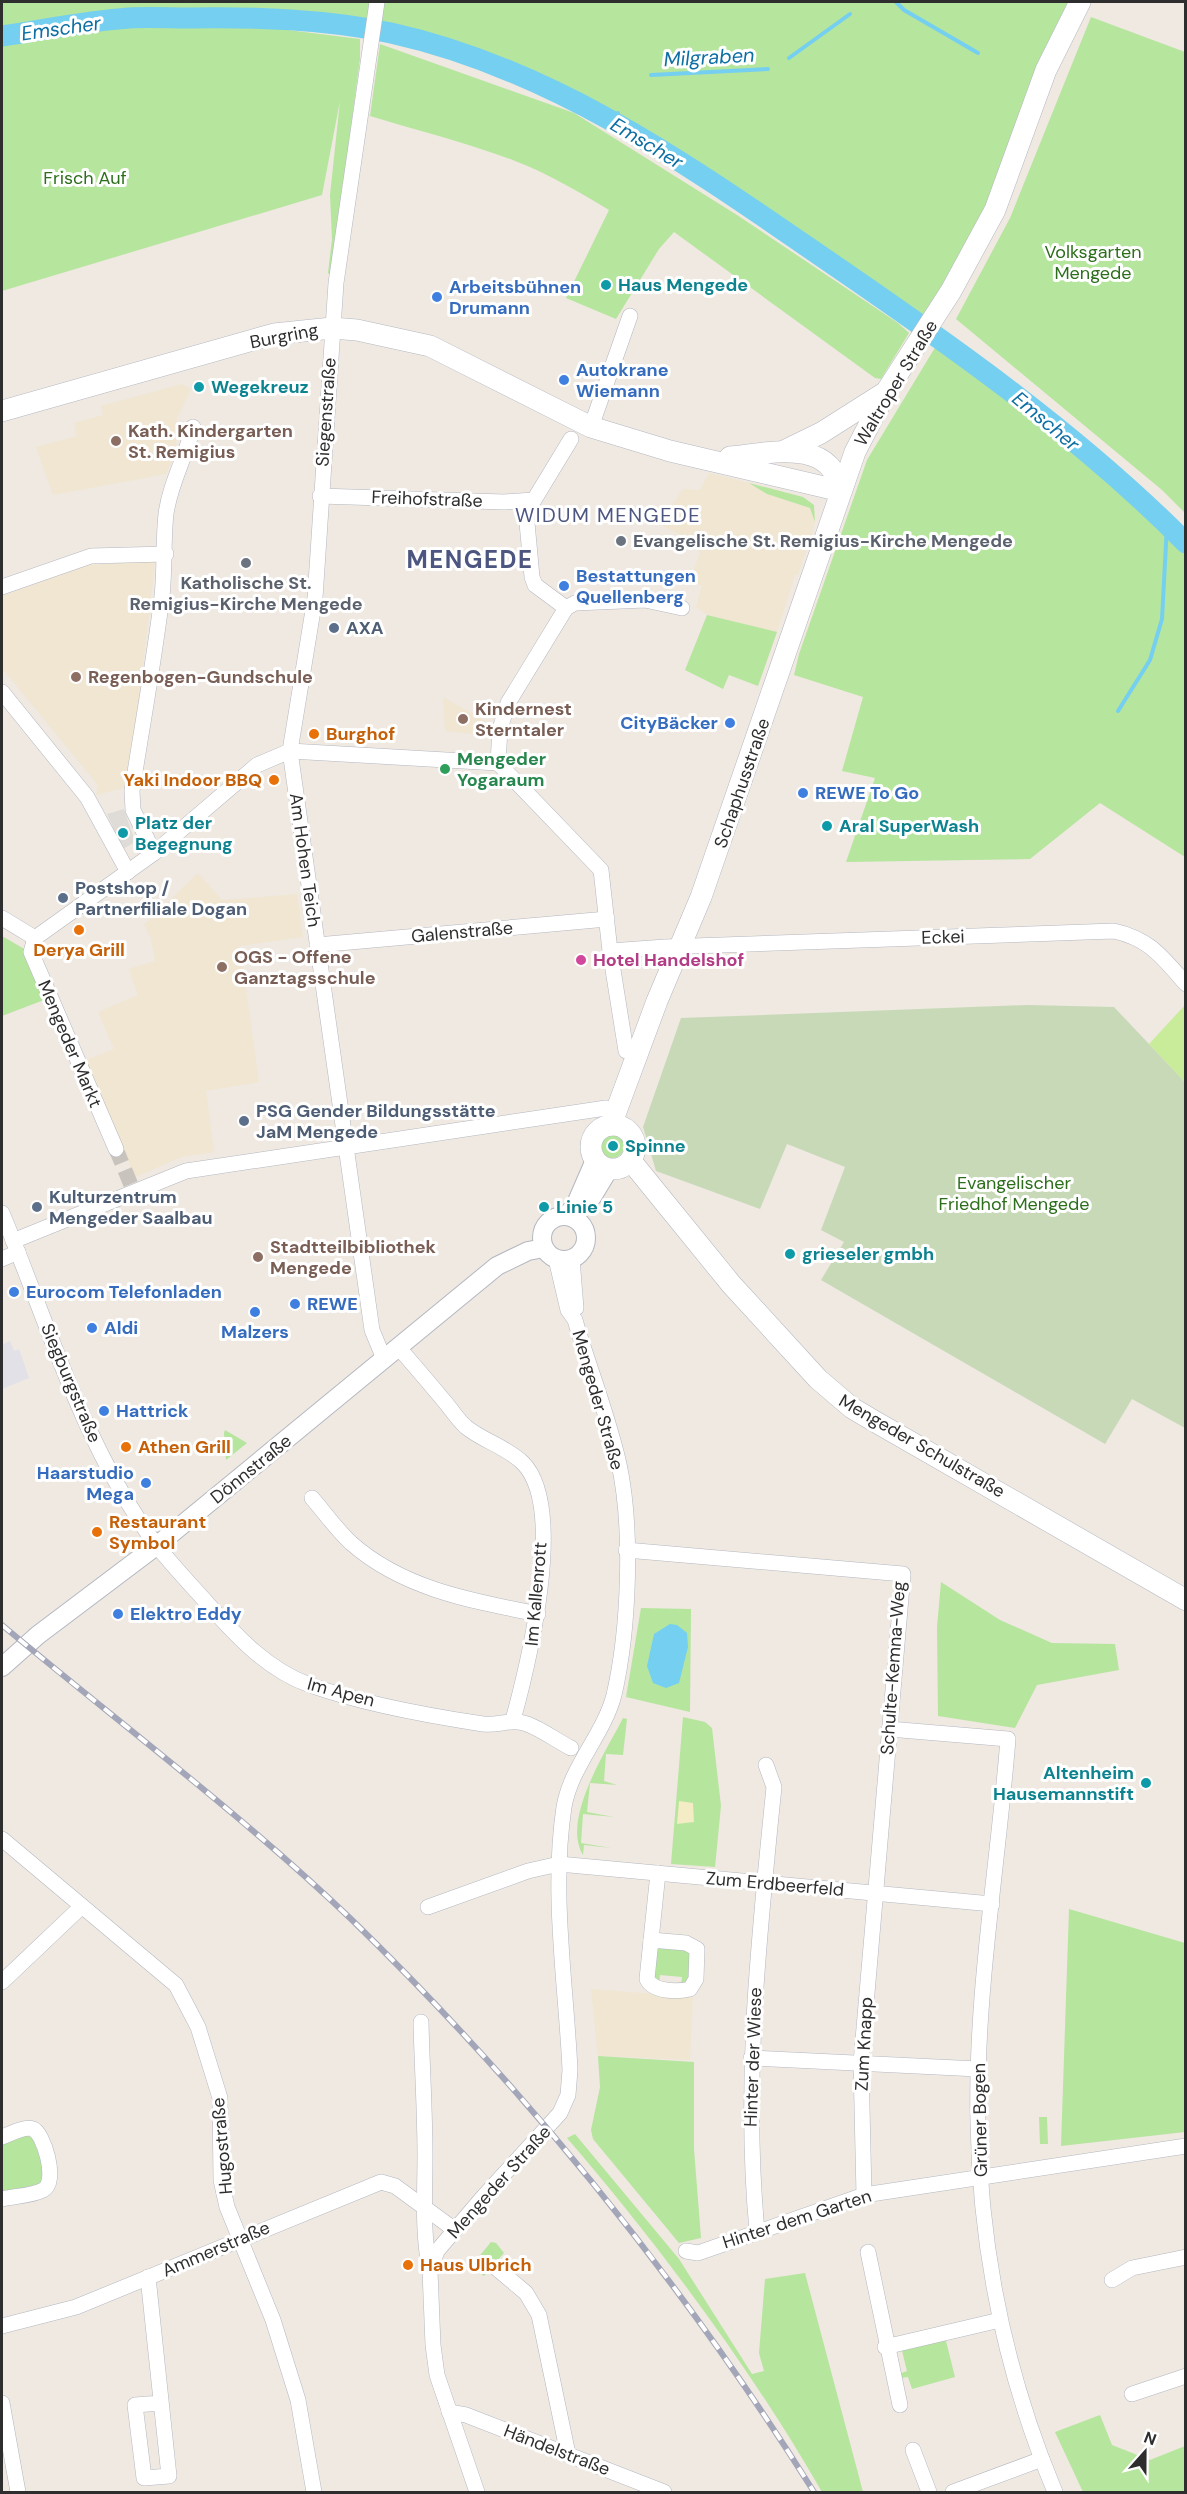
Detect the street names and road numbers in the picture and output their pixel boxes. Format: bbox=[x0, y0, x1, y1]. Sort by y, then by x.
street label: Waltroper Straße bbox=[849, 315, 943, 451]
street label: Burgring bbox=[248, 318, 320, 354]
street label: Siegenstraße bbox=[310, 357, 342, 467]
street label: Freihofstraße bbox=[371, 485, 483, 513]
street label: Schaphusstraße bbox=[709, 715, 775, 851]
street label: Am Hohen Teich bbox=[284, 791, 326, 929]
street label: Galenstraße bbox=[410, 916, 514, 948]
street label: Eckei bbox=[921, 924, 965, 950]
street label: Mengeder Markt bbox=[32, 977, 108, 1111]
street label: Siegburgstraße bbox=[35, 1320, 107, 1446]
street label: Mengeder Straße bbox=[567, 1327, 629, 1473]
street label: Mengeder Schulstraße bbox=[835, 1389, 1009, 1503]
street label: Dönnstraße bbox=[205, 1429, 297, 1509]
street label: Im Kallenrott bbox=[520, 1541, 552, 1647]
street label: Schulte-Kemna-Weg bbox=[875, 1580, 911, 1756]
street label: Im Apen bbox=[305, 1672, 377, 1712]
street label: Zum Erdbeerfeld bbox=[705, 1866, 845, 1902]
street label: Hinter der Wiese bbox=[739, 1987, 767, 2127]
street label: Zum Knapp bbox=[850, 1996, 878, 2092]
street label: Grüner Bogen bbox=[967, 2063, 993, 2177]
street label: Hugostraße bbox=[206, 2097, 238, 2195]
street label: Mengeder Straße bbox=[442, 2120, 556, 2244]
street label: Hinter dem Garten bbox=[719, 2184, 875, 2254]
street label: Ammerstraße bbox=[158, 2215, 274, 2283]
street label: Händelstraße bbox=[500, 2419, 614, 2481]

